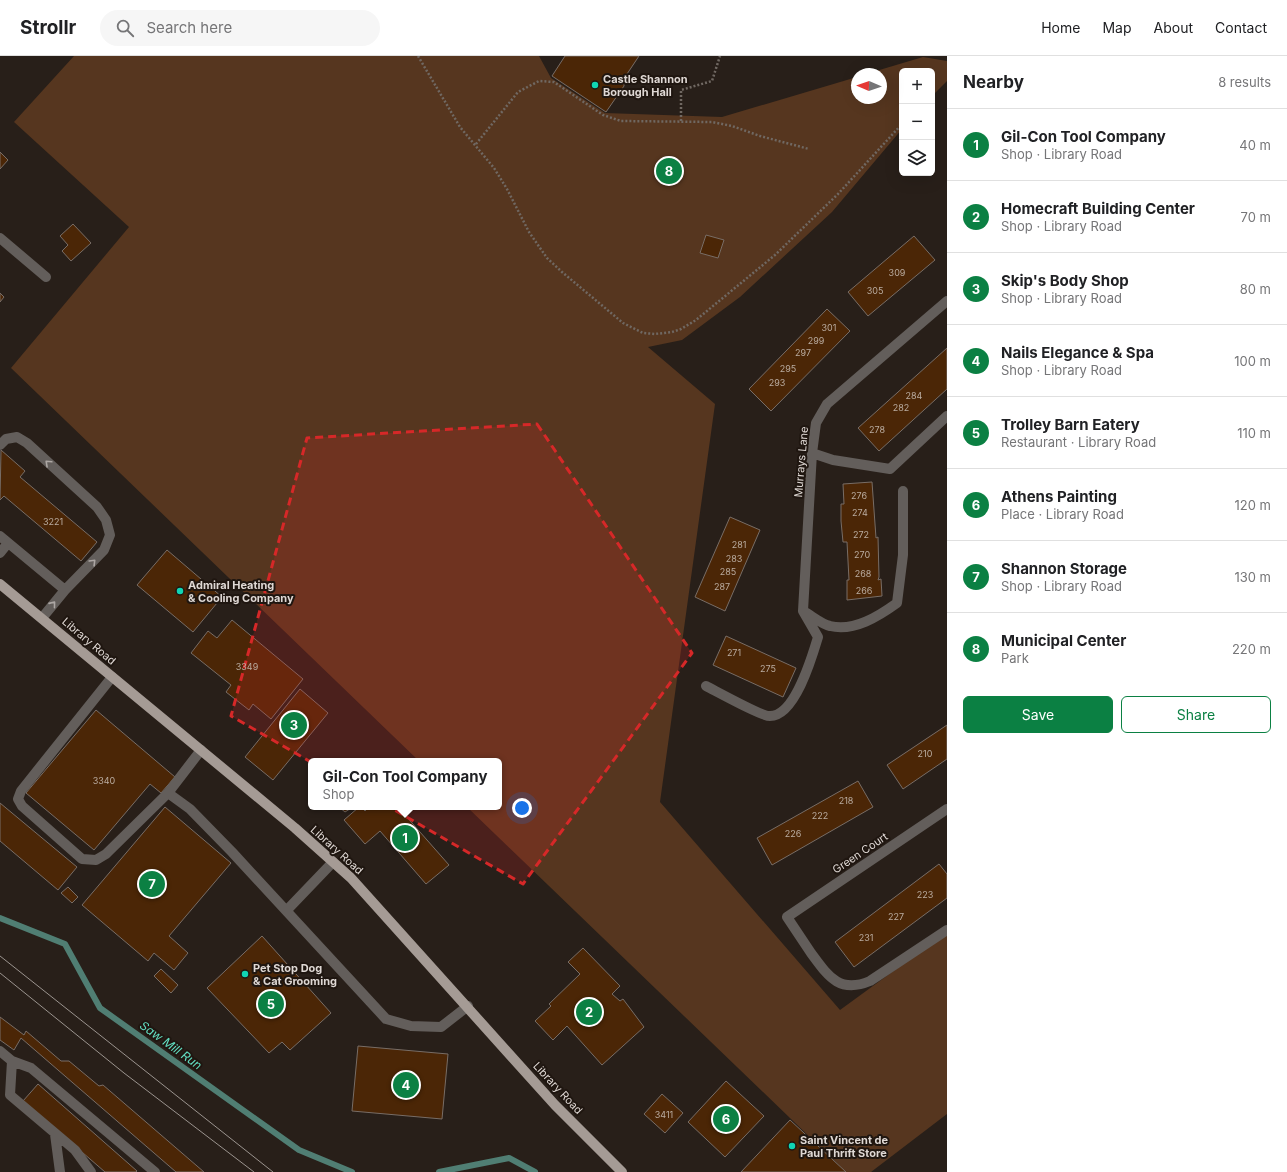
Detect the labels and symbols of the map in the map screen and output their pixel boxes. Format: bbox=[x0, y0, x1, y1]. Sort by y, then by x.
north arrow bbox=[851, 68, 887, 104]
place label: Castle Shannon Borough Hall bbox=[603, 72, 688, 99]
marker: Castle Shannon Borough Hall bbox=[590, 80, 600, 90]
pin: 8 bbox=[656, 156, 682, 186]
house number: 309 bbox=[889, 267, 906, 278]
house number: 305 bbox=[867, 285, 883, 296]
house number: 301 bbox=[822, 322, 836, 333]
house number: 299 bbox=[808, 335, 825, 346]
house number: 297 bbox=[795, 347, 811, 358]
house number: 295 bbox=[780, 363, 796, 374]
house number: 293 bbox=[769, 377, 786, 388]
house number: 284 bbox=[906, 390, 923, 401]
house number: 282 bbox=[893, 402, 909, 413]
house number: 278 bbox=[869, 424, 885, 435]
street label: Murrays Lane bbox=[791, 426, 811, 498]
one-way arrow bbox=[46, 461, 53, 468]
house number: 276 bbox=[851, 490, 867, 501]
house number: 274 bbox=[852, 507, 868, 518]
house number: 3221 bbox=[43, 516, 63, 527]
house number: 272 bbox=[853, 529, 869, 540]
house number: 281 bbox=[732, 539, 746, 550]
house number: 270 bbox=[854, 549, 870, 560]
house number: 283 bbox=[726, 553, 743, 564]
one-way arrow bbox=[88, 559, 95, 567]
house number: 285 bbox=[720, 566, 736, 577]
house number: 268 bbox=[855, 568, 872, 579]
place label: Admiral Heating & Cooling Company bbox=[188, 578, 294, 605]
house number: 287 bbox=[714, 581, 730, 592]
house number: 266 bbox=[856, 585, 873, 596]
marker: Admiral Heating & Cooling Company bbox=[175, 586, 185, 596]
one-way arrow bbox=[49, 601, 56, 609]
street label: Library Road bbox=[59, 614, 119, 668]
house number: 271 bbox=[727, 647, 741, 658]
house number: 3349 bbox=[236, 661, 259, 672]
house number: 275 bbox=[760, 663, 776, 674]
pin: 3 bbox=[281, 710, 307, 740]
house number: 210 bbox=[918, 748, 933, 759]
house number: 3340 bbox=[93, 775, 116, 786]
house number: 218 bbox=[839, 795, 854, 806]
your location bbox=[512, 798, 532, 818]
house number: 222 bbox=[812, 810, 828, 821]
street label: Library Road bbox=[308, 823, 366, 877]
pin: 1 bbox=[392, 823, 418, 853]
house number: 226 bbox=[785, 828, 802, 839]
street label: Green Court bbox=[830, 829, 891, 877]
pin: 7 bbox=[139, 869, 165, 899]
house number: 223 bbox=[917, 889, 934, 900]
house number: 227 bbox=[888, 911, 904, 922]
house number: 231 bbox=[859, 932, 873, 943]
place label: Pet Stop Dog & Cat Grooming bbox=[253, 961, 337, 988]
marker: Pet Stop Dog & Cat Grooming bbox=[240, 969, 250, 979]
pin: 5 bbox=[258, 989, 284, 1019]
pin: 2 bbox=[576, 997, 602, 1027]
water label: Saw Mill Run bbox=[137, 1017, 205, 1073]
street label: Library Road bbox=[530, 1059, 586, 1117]
pin: 4 bbox=[393, 1070, 419, 1100]
pin: 6 bbox=[713, 1104, 739, 1134]
house number: 3411 bbox=[655, 1109, 673, 1120]
place label: Saint Vincent de Paul Thrift Store bbox=[800, 1133, 889, 1160]
marker: Saint Vincent de Paul Thrift Store bbox=[787, 1141, 797, 1151]

